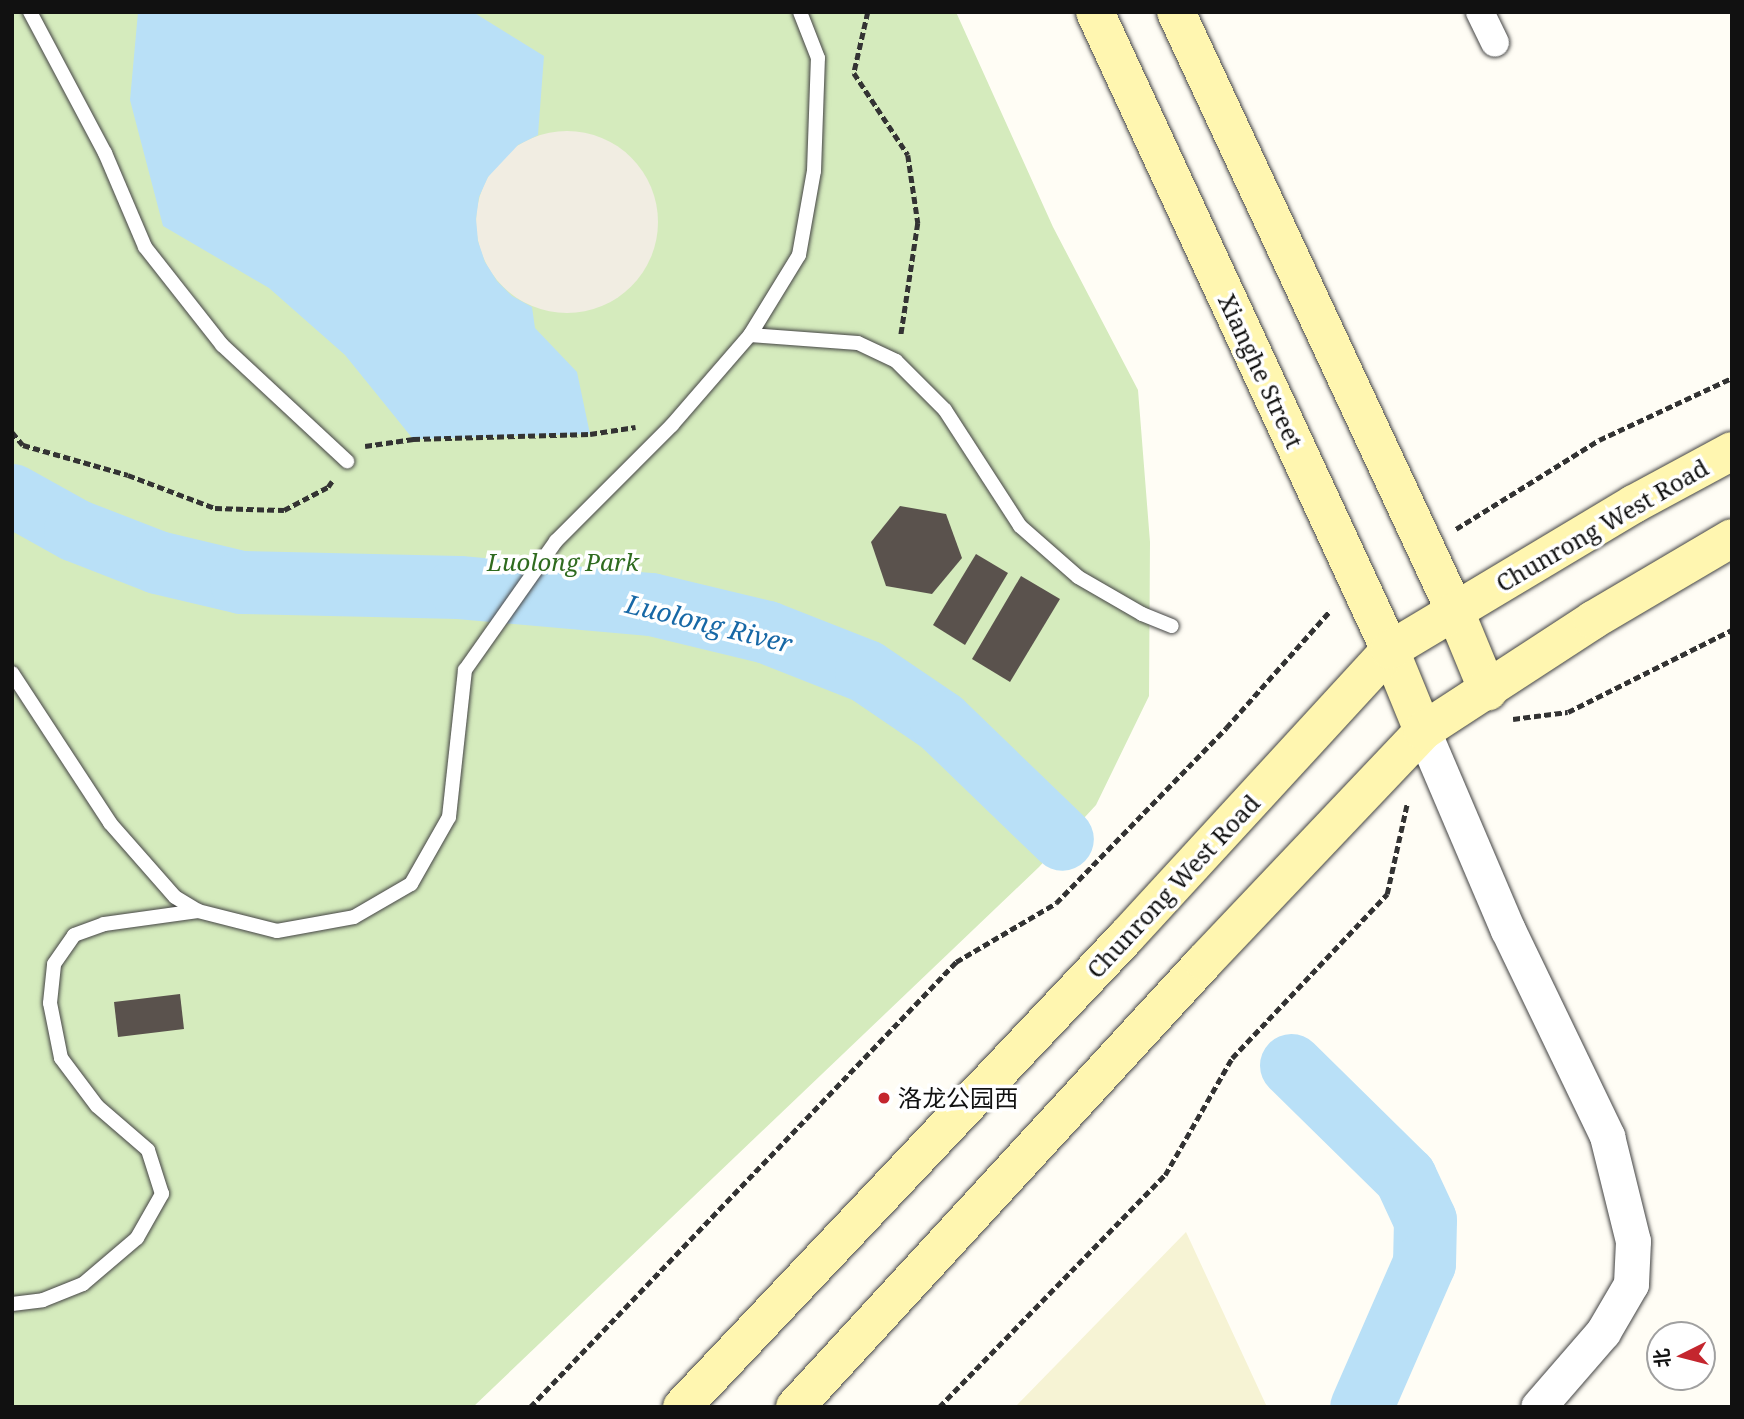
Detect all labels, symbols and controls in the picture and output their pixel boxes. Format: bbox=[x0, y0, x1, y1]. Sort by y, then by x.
street label: Xianghe Street bbox=[1213, 289, 1309, 453]
street label: Chunrong West Road bbox=[1491, 452, 1713, 598]
park label: Luolong Park bbox=[487, 548, 639, 576]
water label: Luolong River bbox=[623, 588, 795, 660]
street label: Chunrong West Road bbox=[1081, 788, 1265, 984]
place label: 洛龙公园西 bbox=[898, 1084, 1018, 1112]
marker: 洛龙公园西 bbox=[876, 1090, 892, 1106]
north arrow bbox=[1646, 1321, 1716, 1391]
text: 北 bbox=[1648, 1347, 1676, 1369]

